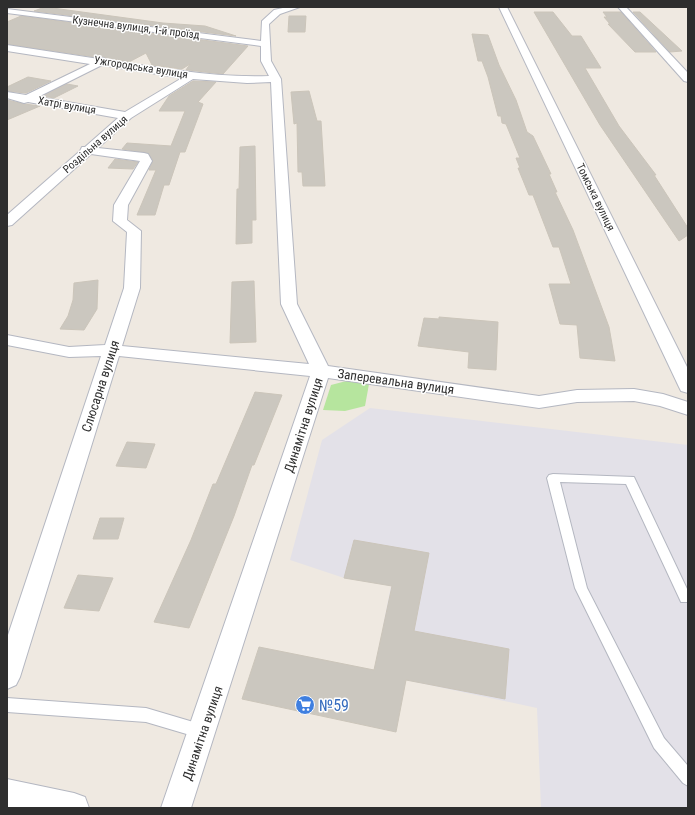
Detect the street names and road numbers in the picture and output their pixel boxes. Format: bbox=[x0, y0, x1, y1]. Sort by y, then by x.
street label: Кузнечна вулиця, 1-й проїзд bbox=[72, 13, 200, 42]
street label: Ужгородська вулиця bbox=[93, 54, 189, 81]
street label: Хатрі вулиця bbox=[37, 94, 97, 117]
street label: Роздільна вулиця bbox=[60, 113, 130, 176]
street label: Томська вулиця bbox=[574, 161, 617, 233]
street label: Слюсарна вулиця bbox=[79, 338, 122, 434]
street label: Заперевальна вулиця bbox=[337, 366, 455, 397]
street label: Динамітна вулиця bbox=[281, 376, 326, 474]
street label: Динамітна вулиця bbox=[179, 684, 226, 782]

